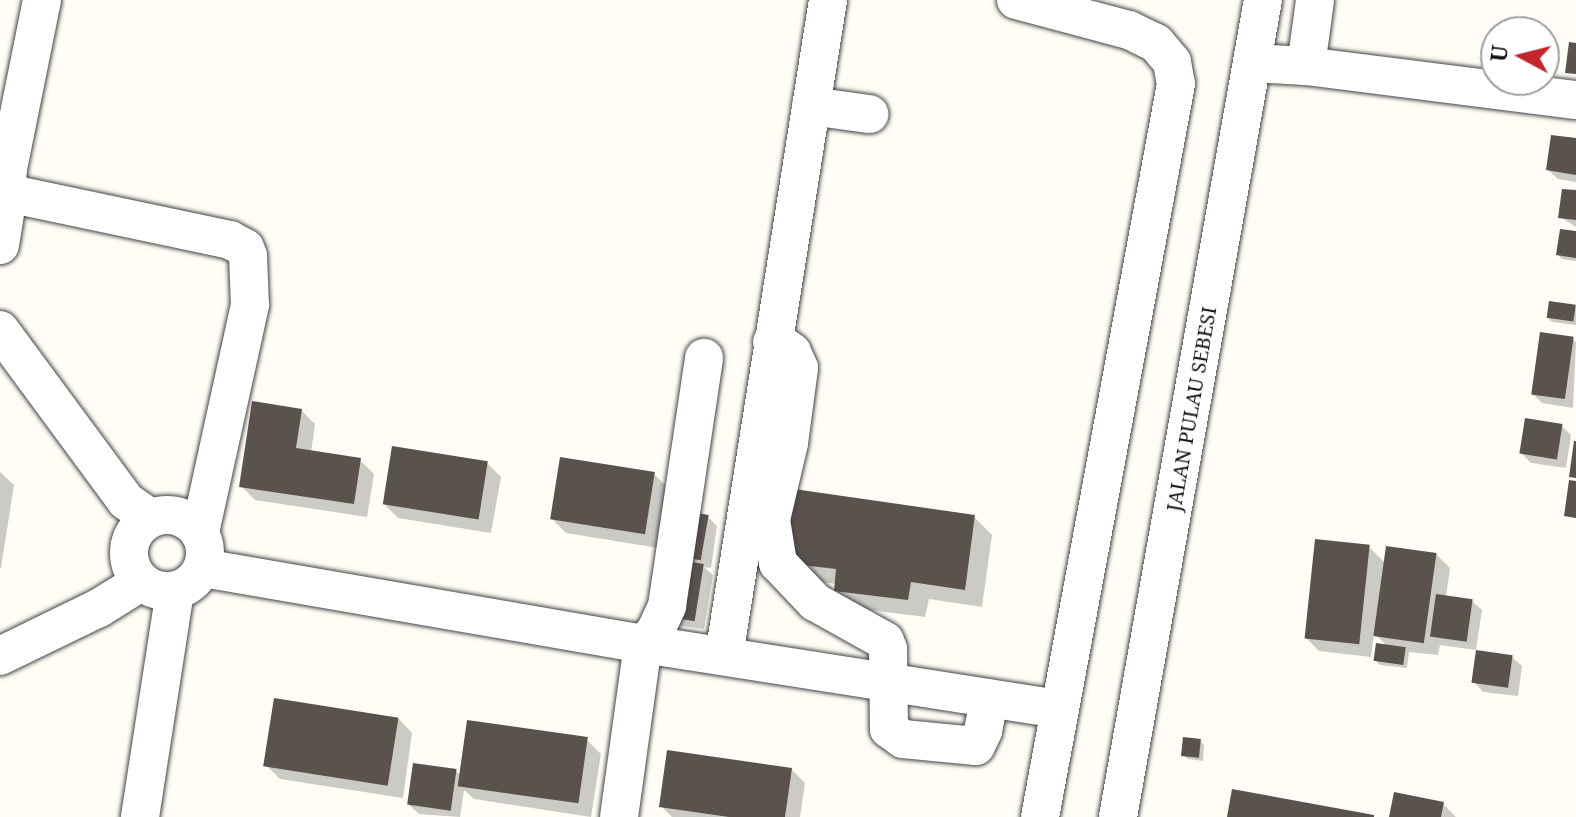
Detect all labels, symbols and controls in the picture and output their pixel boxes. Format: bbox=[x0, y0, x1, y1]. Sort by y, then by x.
north arrow bbox=[1480, 16, 1560, 96]
text: U bbox=[1482, 43, 1514, 63]
street label: JALAN PULAU SEBESI bbox=[1161, 305, 1221, 513]

